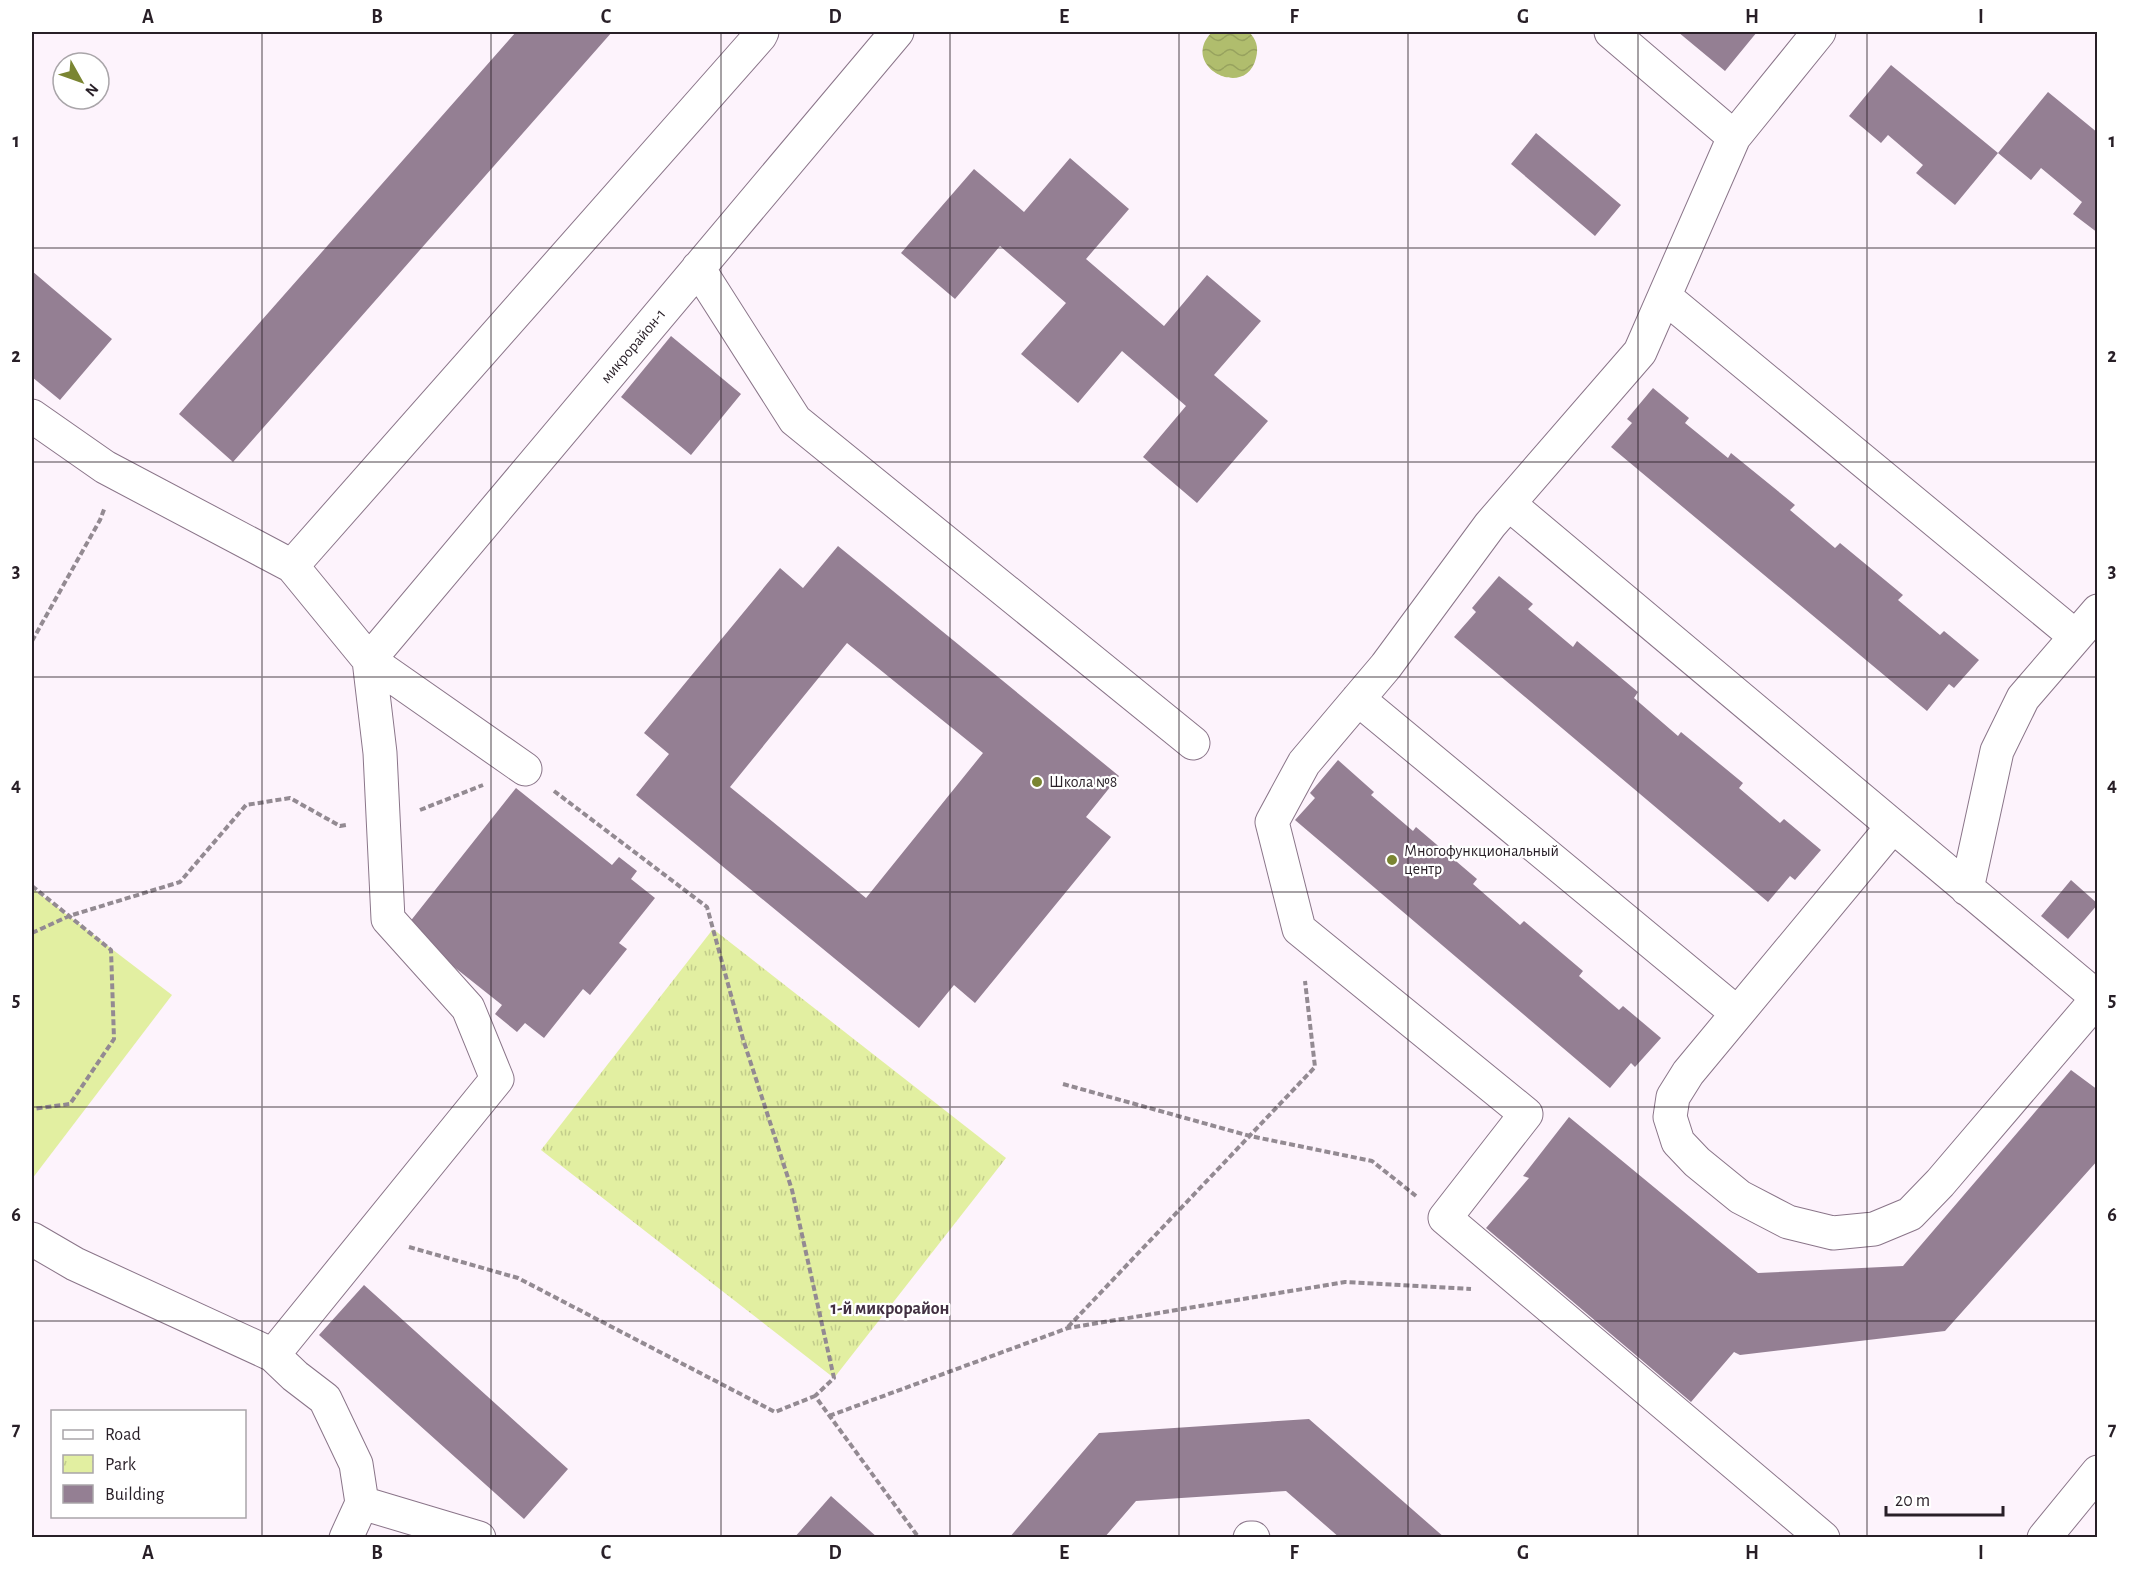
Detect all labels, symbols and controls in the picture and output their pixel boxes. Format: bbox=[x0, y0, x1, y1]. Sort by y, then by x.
text: A bbox=[142, 7, 154, 27]
text: B bbox=[371, 7, 383, 27]
text: C bbox=[601, 7, 612, 27]
text: D bbox=[828, 7, 842, 27]
text: E bbox=[1059, 7, 1069, 27]
text: F bbox=[1289, 7, 1299, 27]
text: G bbox=[1517, 7, 1529, 27]
text: H bbox=[1745, 7, 1759, 27]
text: I bbox=[1978, 7, 1984, 27]
north arrow bbox=[51, 51, 111, 111]
text: N bbox=[82, 81, 101, 99]
text: 1 bbox=[12, 131, 20, 151]
text: 1 bbox=[2108, 131, 2116, 151]
street label: микрорайон-1 bbox=[597, 306, 669, 386]
text: 2 bbox=[11, 346, 21, 366]
text: 2 bbox=[2107, 346, 2117, 366]
text: 3 bbox=[12, 561, 20, 581]
text: 3 bbox=[2108, 561, 2116, 581]
place label: Школа №8 bbox=[1049, 774, 1117, 790]
text: 4 bbox=[11, 775, 21, 795]
marker: Школа №8 bbox=[1030, 775, 1044, 789]
text: 4 bbox=[2107, 775, 2117, 795]
place label: Многофункциональный центр bbox=[1404, 843, 1559, 877]
marker: Многофункциональный центр bbox=[1385, 853, 1399, 867]
text: 5 bbox=[12, 990, 20, 1010]
text: 5 bbox=[2108, 990, 2116, 1010]
text: 6 bbox=[11, 1205, 21, 1225]
text: 6 bbox=[2107, 1205, 2117, 1225]
district label: 1-й микрорайон bbox=[830, 1300, 950, 1318]
legend bbox=[51, 1410, 246, 1518]
text: 7 bbox=[12, 1419, 21, 1439]
text: 7 bbox=[2108, 1419, 2117, 1439]
text: Road bbox=[105, 1426, 141, 1444]
text: Park bbox=[105, 1456, 137, 1474]
scale bar bbox=[1886, 1479, 2003, 1517]
text: Building bbox=[105, 1486, 165, 1504]
text: 20 m bbox=[1895, 1492, 1930, 1510]
text: A bbox=[142, 1543, 154, 1563]
text: B bbox=[371, 1543, 383, 1563]
text: C bbox=[601, 1543, 612, 1563]
text: D bbox=[828, 1543, 842, 1563]
text: E bbox=[1059, 1543, 1069, 1563]
text: F bbox=[1289, 1543, 1299, 1563]
text: G bbox=[1517, 1543, 1529, 1563]
text: H bbox=[1745, 1543, 1759, 1563]
text: I bbox=[1978, 1543, 1984, 1563]

